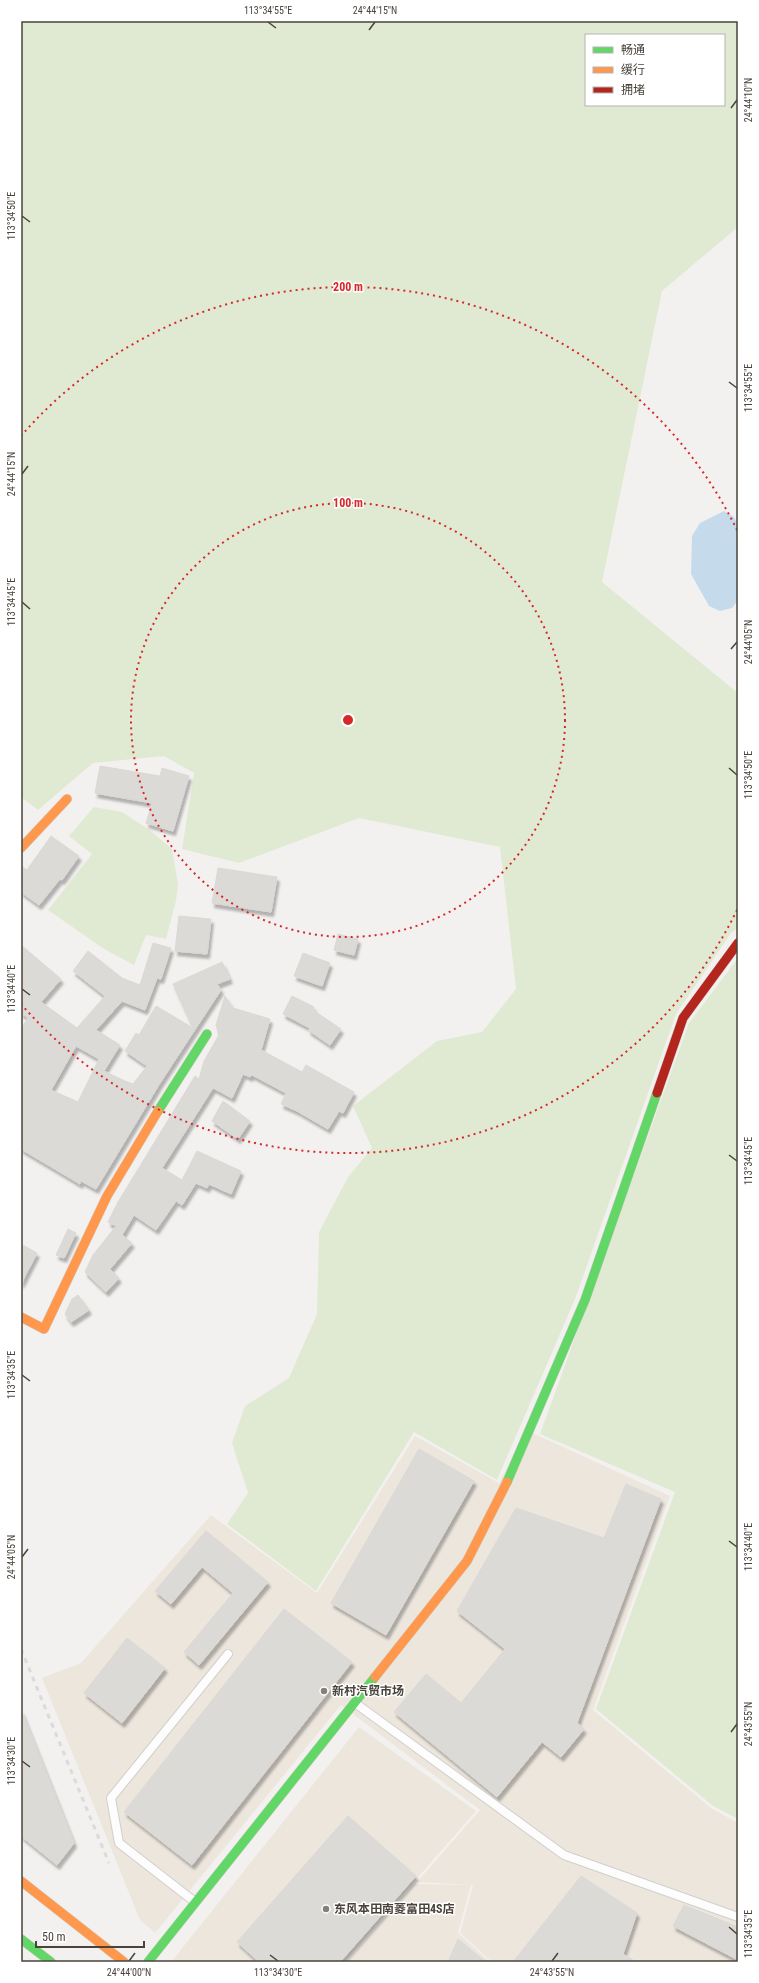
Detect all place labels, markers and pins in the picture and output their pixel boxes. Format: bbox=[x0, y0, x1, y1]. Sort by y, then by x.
centre of rings bbox=[341, 713, 355, 727]
place label: 新村汽贸市场 bbox=[332, 1684, 404, 1698]
marker: 新村汽贸市场 bbox=[319, 1686, 329, 1696]
place label: 东风本田南菱富田4S店 bbox=[334, 1902, 455, 1916]
marker: 东风本田南菱富田4S店 bbox=[321, 1904, 331, 1914]

